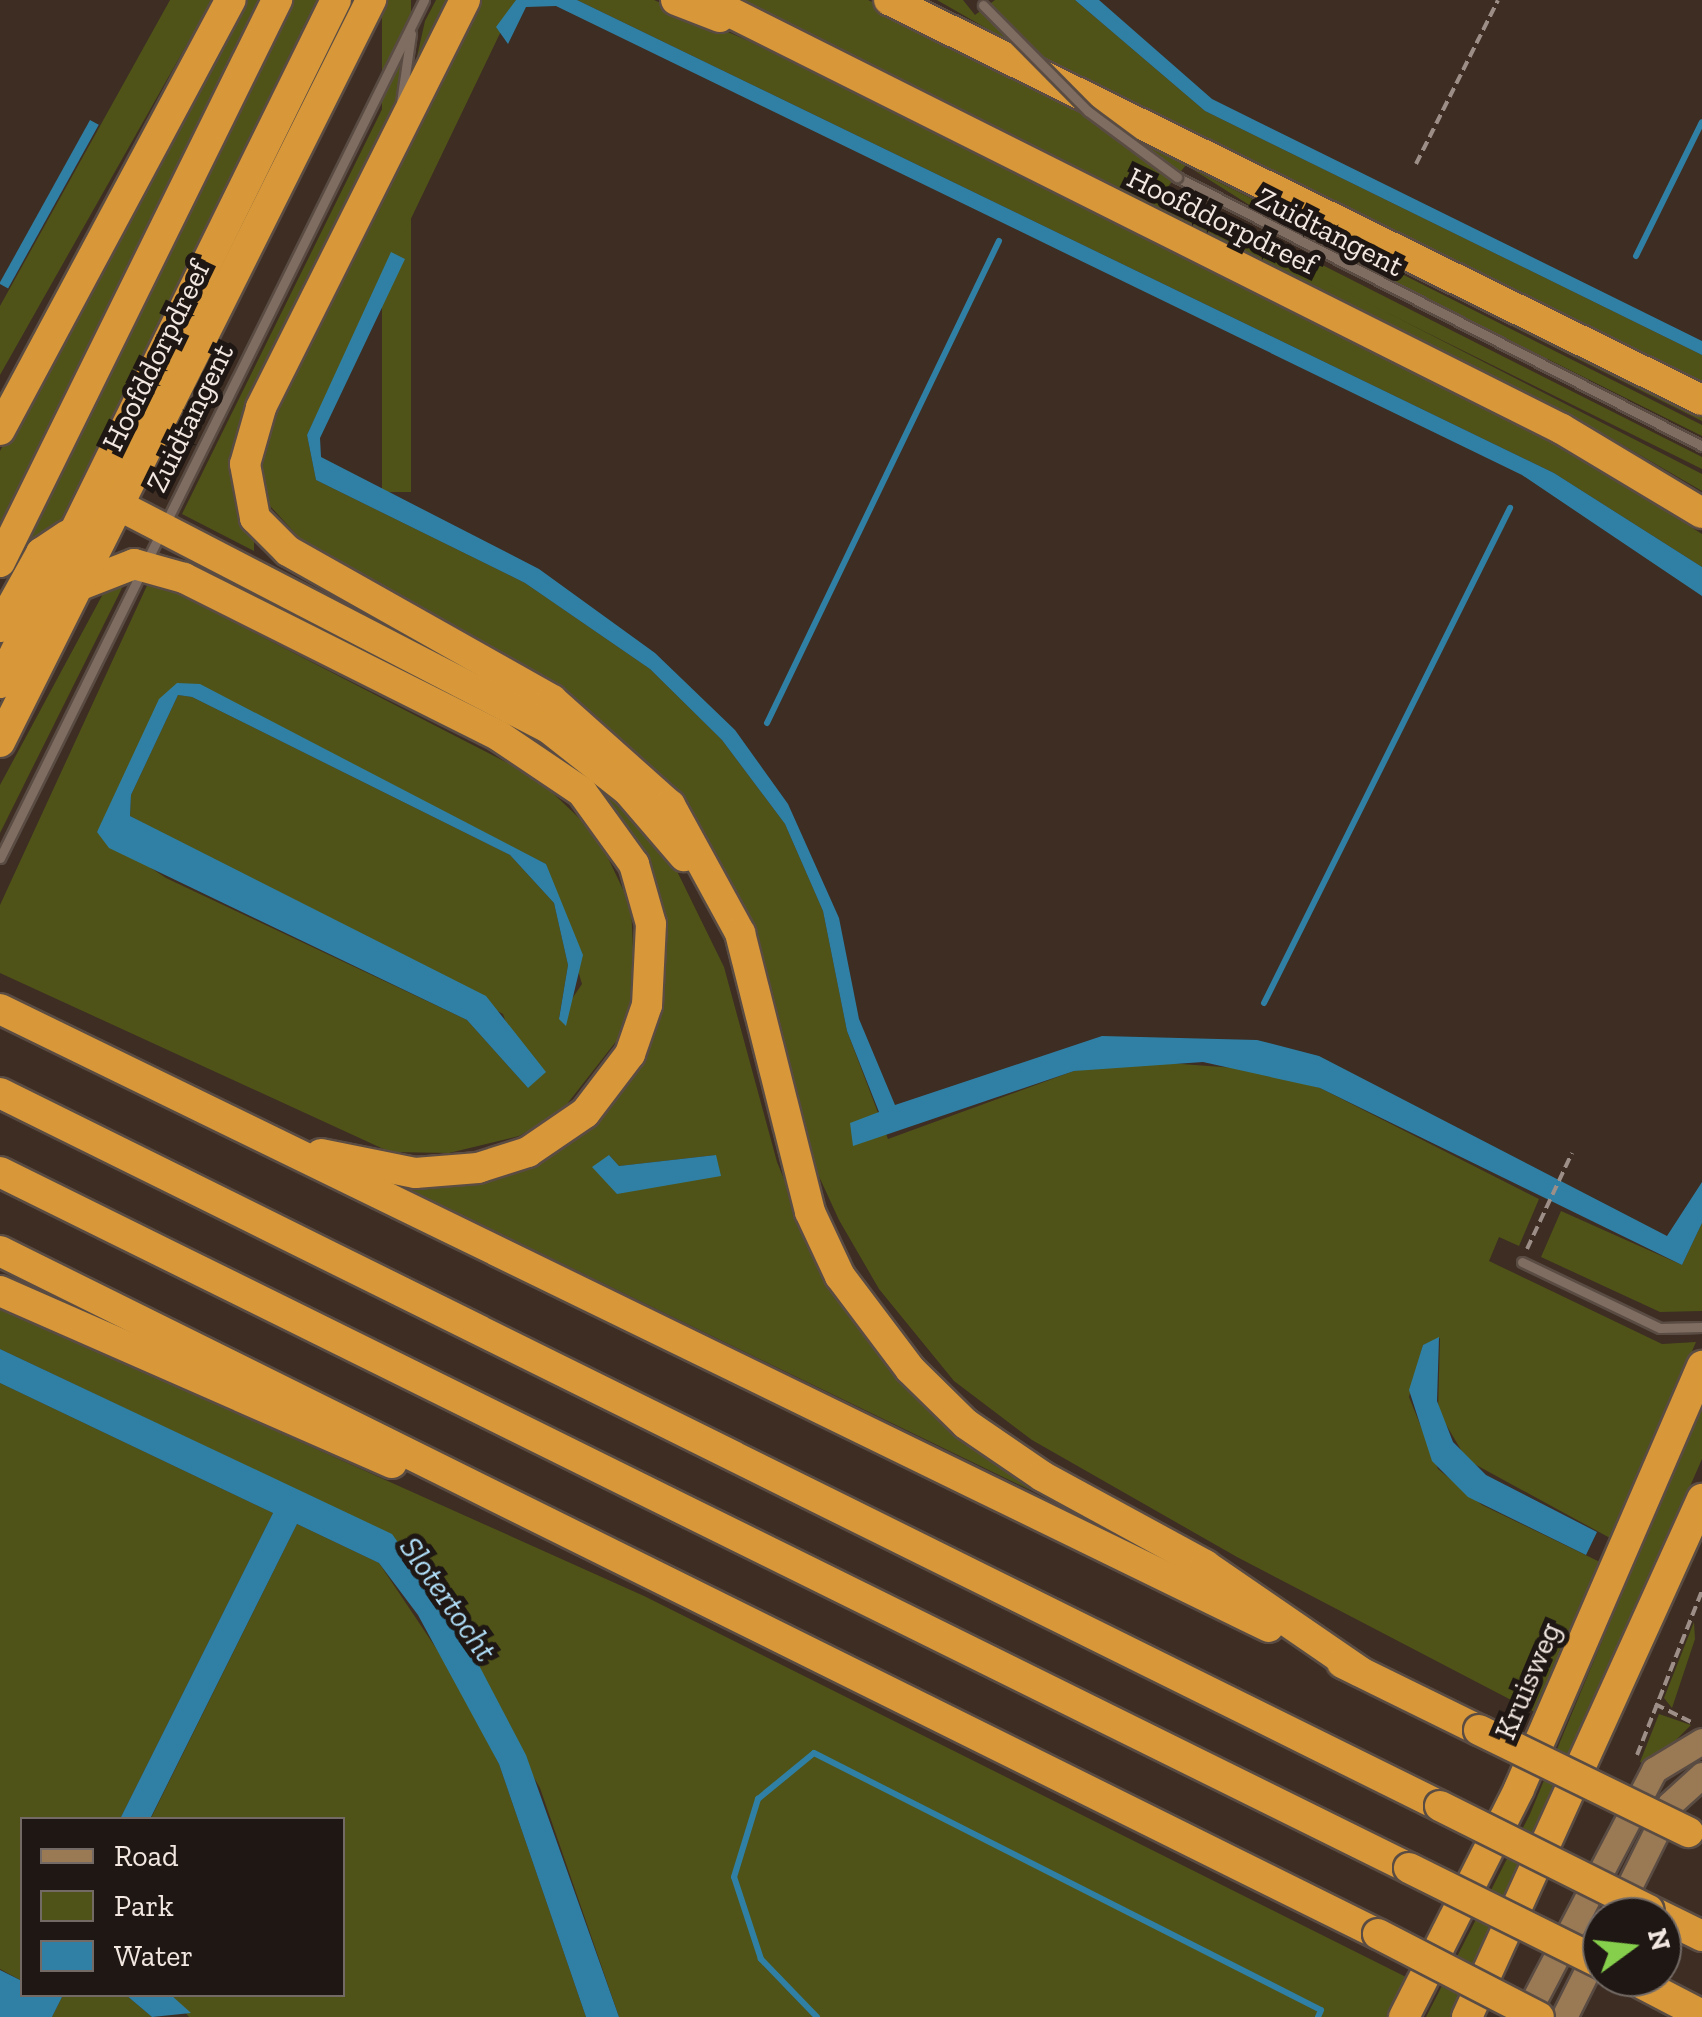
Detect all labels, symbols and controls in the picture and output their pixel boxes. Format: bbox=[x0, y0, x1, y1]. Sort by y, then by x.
street label: Hoofddorpdreef bbox=[1121, 160, 1323, 282]
street label: Zuidtangent bbox=[1250, 180, 1410, 284]
street label: Hoofddorpdreef bbox=[95, 255, 217, 457]
street label: Zuidtangent bbox=[139, 338, 241, 498]
water label: Slotertocht bbox=[391, 1529, 505, 1669]
street label: Kruisweg bbox=[1487, 1617, 1569, 1745]
legend bbox=[20, 1817, 345, 1997]
text: Road bbox=[114, 1838, 179, 1874]
text: Park bbox=[114, 1888, 174, 1924]
north arrow bbox=[1582, 1897, 1682, 1997]
text: N bbox=[1641, 1925, 1678, 1954]
text: Water bbox=[114, 1938, 193, 1974]

